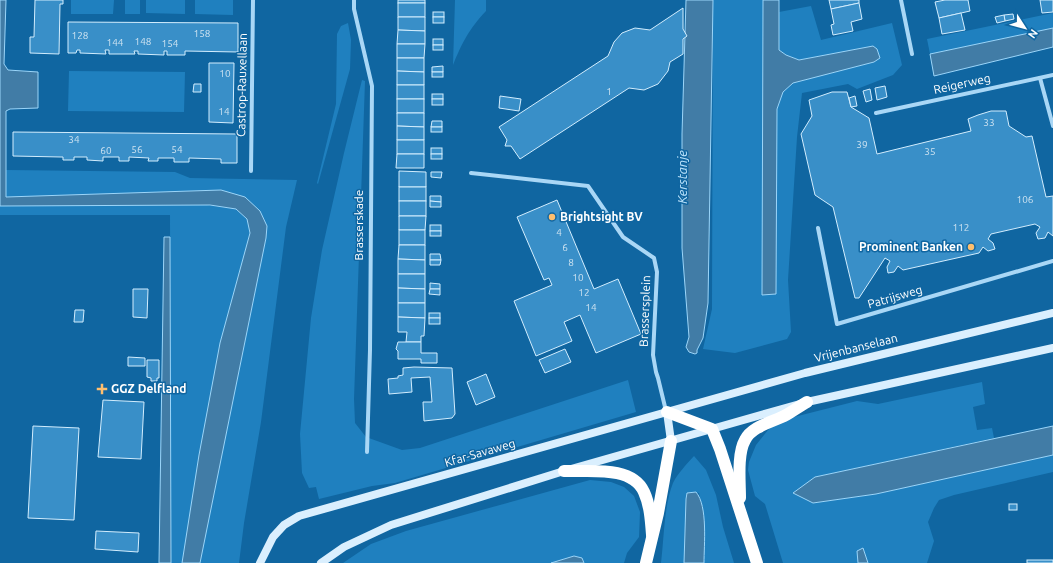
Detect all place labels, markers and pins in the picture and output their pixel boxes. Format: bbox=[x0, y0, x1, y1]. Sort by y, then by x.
place label: Brightsight BV bbox=[560, 210, 643, 223]
marker: Brightsight BV bbox=[547, 212, 557, 222]
place label: Prominent Banken bbox=[859, 240, 963, 253]
marker: Prominent Banken bbox=[966, 242, 976, 252]
place label: GGZ Delfland bbox=[111, 382, 186, 395]
marker: GGZ Delfland bbox=[96, 383, 108, 395]

